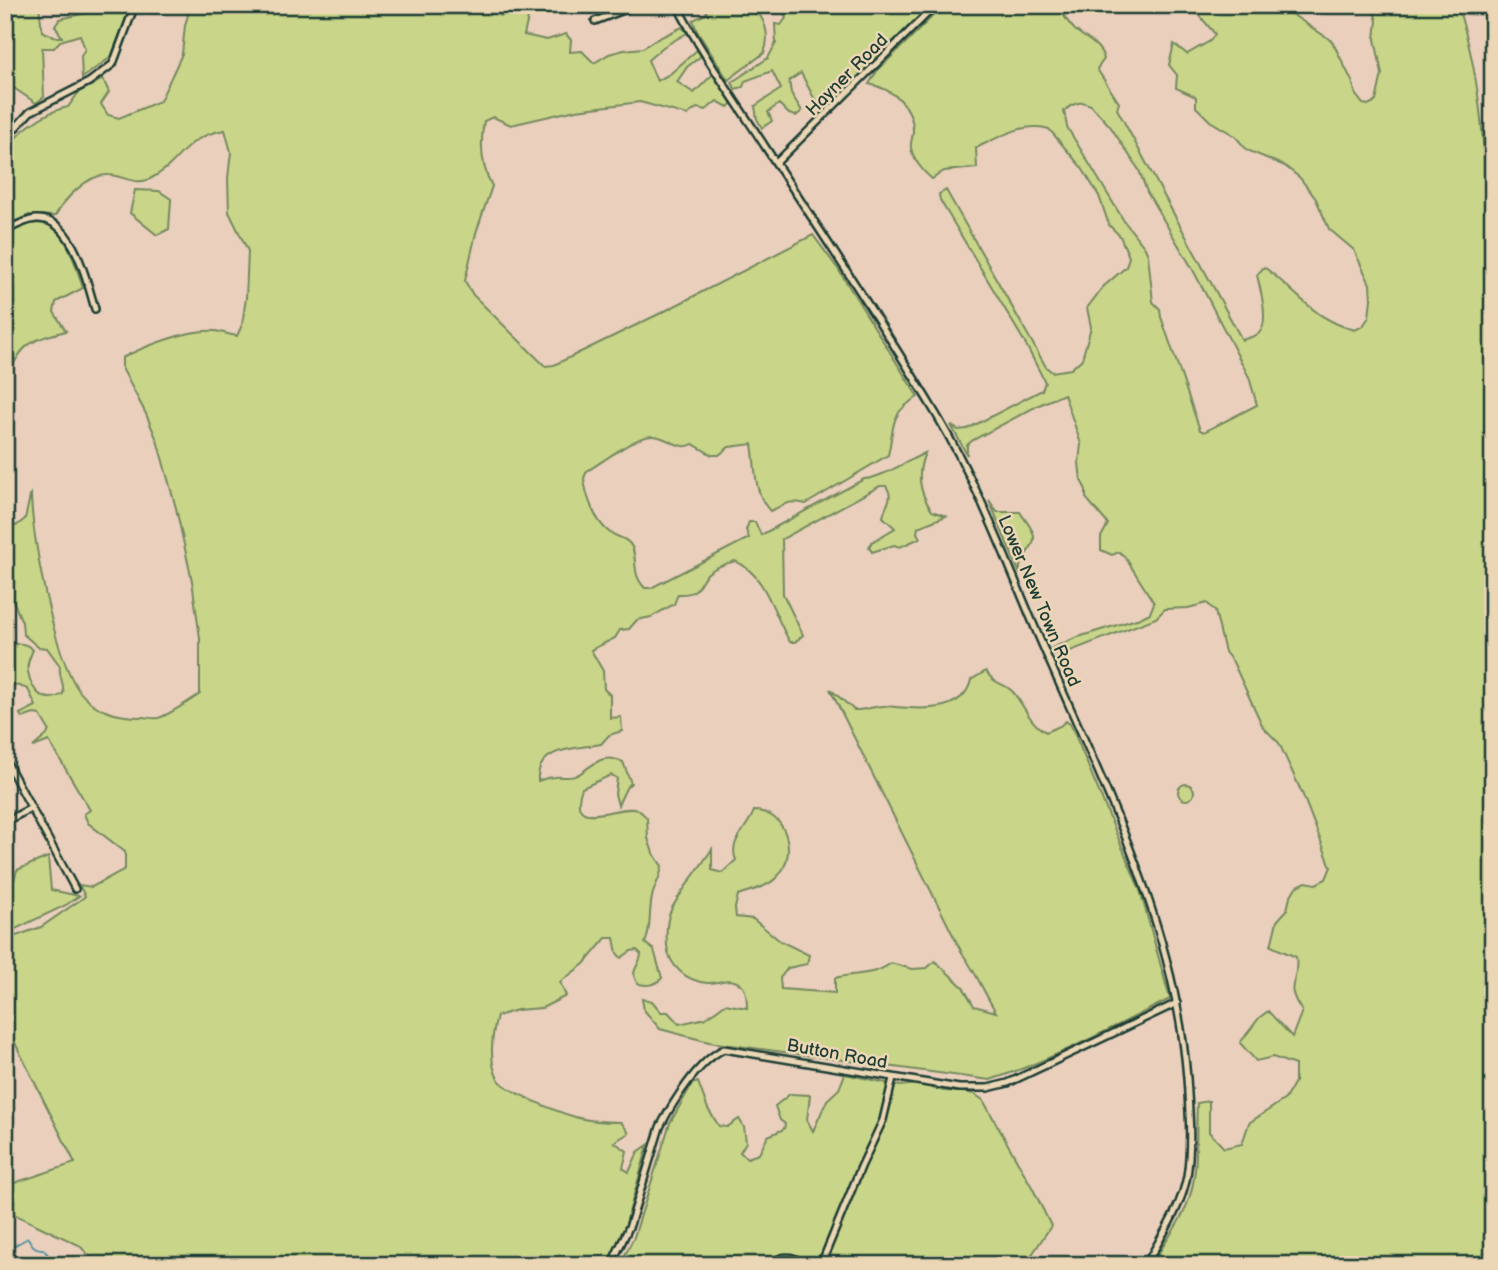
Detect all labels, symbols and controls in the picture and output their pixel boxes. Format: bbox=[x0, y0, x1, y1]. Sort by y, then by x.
street label: Hayner Road bbox=[802, 30, 892, 120]
street label: Lower New Town Road bbox=[993, 512, 1085, 690]
street label: Button Road bbox=[785, 1035, 889, 1073]

